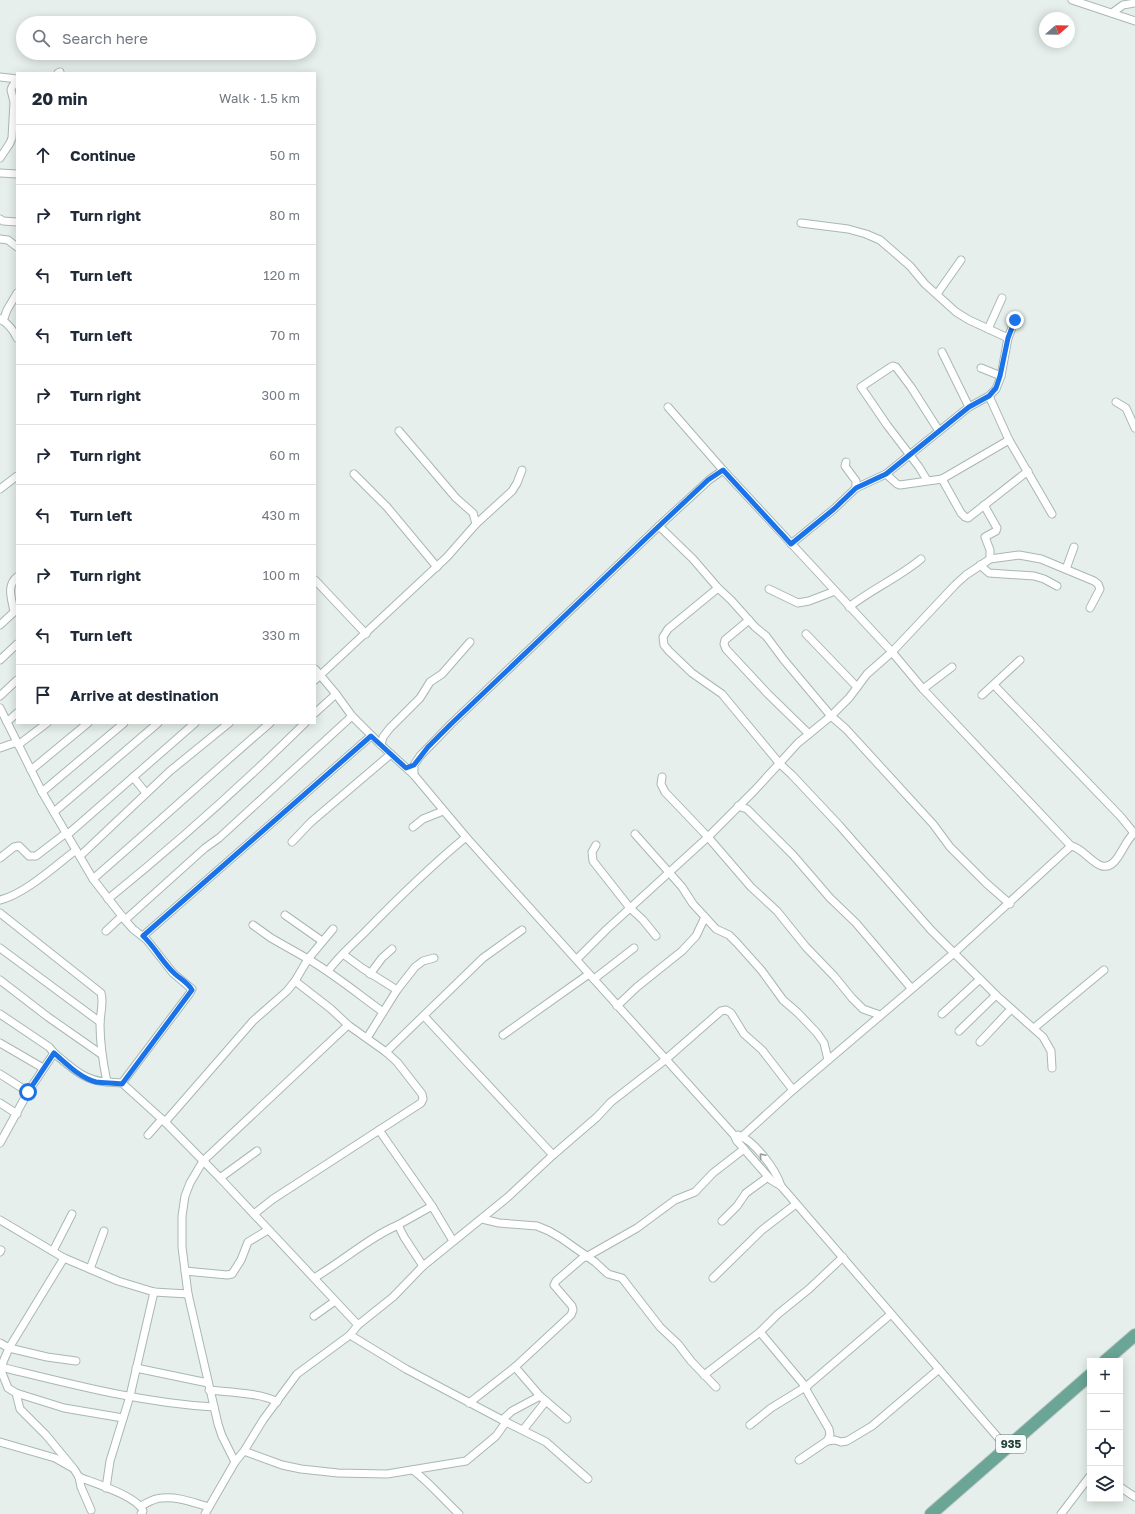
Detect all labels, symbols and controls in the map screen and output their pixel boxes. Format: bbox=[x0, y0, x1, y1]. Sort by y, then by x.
north arrow bbox=[1039, 12, 1075, 48]
search box bbox=[16, 16, 316, 60]
icon: search bbox=[30, 27, 52, 49]
text: Search here bbox=[62, 29, 148, 47]
text: 20 min bbox=[32, 88, 88, 109]
text: Walk · 1.5 km bbox=[219, 90, 300, 106]
icon: ahead bbox=[32, 144, 54, 166]
text: Continue bbox=[70, 146, 136, 164]
text: 50 m bbox=[270, 147, 300, 163]
icon: right bbox=[32, 204, 54, 226]
text: Turn right bbox=[70, 206, 141, 224]
text: 80 m bbox=[269, 207, 300, 223]
icon: left bbox=[32, 264, 54, 286]
text: Turn left bbox=[70, 266, 132, 284]
text: 120 m bbox=[263, 267, 300, 283]
route end bbox=[1006, 311, 1024, 329]
icon: left bbox=[32, 324, 54, 346]
text: Turn left bbox=[70, 326, 132, 344]
text: 70 m bbox=[270, 327, 300, 343]
icon: right bbox=[32, 384, 54, 406]
text: Turn right bbox=[70, 386, 141, 404]
text: 300 m bbox=[262, 387, 300, 403]
icon: right bbox=[32, 444, 54, 466]
text: Turn right bbox=[70, 446, 141, 464]
text: 60 m bbox=[269, 447, 300, 463]
icon: left bbox=[32, 504, 54, 526]
text: Turn left bbox=[70, 506, 132, 524]
text: 430 m bbox=[262, 507, 300, 523]
icon: right bbox=[32, 564, 54, 586]
text: Turn right bbox=[70, 566, 141, 584]
text: 100 m bbox=[263, 567, 300, 583]
icon: left bbox=[32, 624, 54, 646]
text: Turn left bbox=[70, 626, 132, 644]
text: 330 m bbox=[262, 627, 300, 643]
icon: arrive bbox=[32, 684, 54, 706]
text: Arrive at destination bbox=[70, 686, 219, 704]
route start bbox=[19, 1083, 37, 1101]
one-way arrow bbox=[760, 1153, 767, 1160]
map controls bbox=[1087, 1358, 1123, 1502]
button: + bbox=[1087, 1358, 1123, 1394]
button: − bbox=[1087, 1394, 1123, 1430]
button: locate bbox=[1087, 1430, 1123, 1466]
road number: 935 bbox=[996, 1435, 1026, 1453]
button: layers bbox=[1087, 1466, 1123, 1502]

